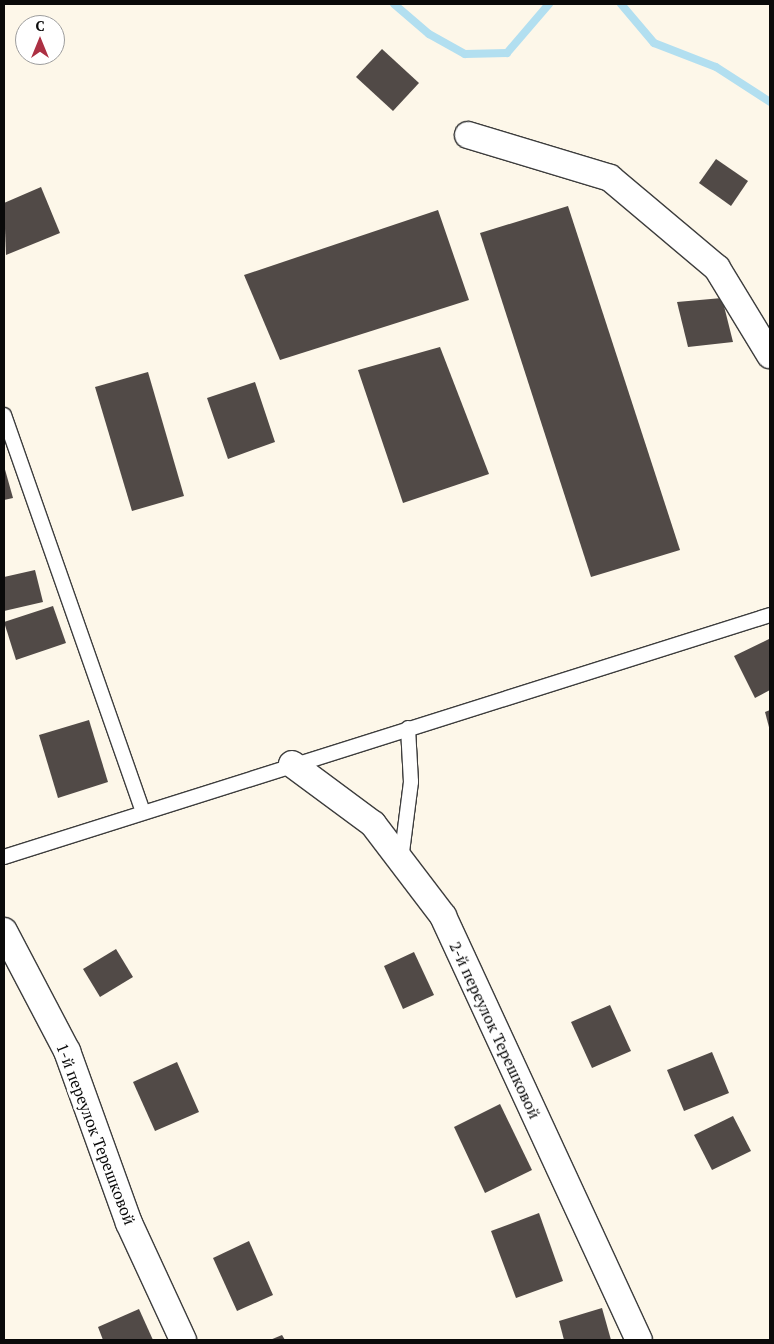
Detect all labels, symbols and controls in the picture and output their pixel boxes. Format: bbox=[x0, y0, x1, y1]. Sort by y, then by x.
north arrow bbox=[15, 15, 65, 65]
text: С bbox=[35, 16, 45, 35]
street label: 2-й переулок Терешковой bbox=[445, 938, 545, 1122]
street label: 1-й переулок Терешковой bbox=[52, 1040, 140, 1228]

